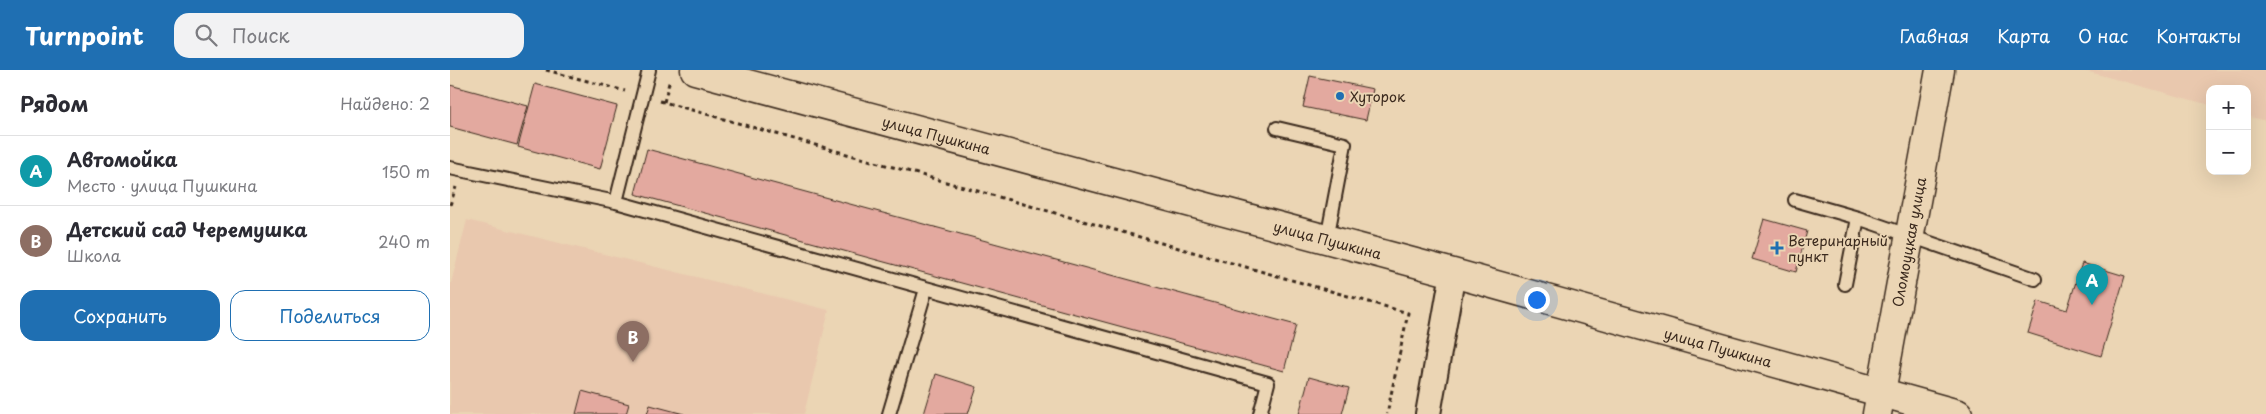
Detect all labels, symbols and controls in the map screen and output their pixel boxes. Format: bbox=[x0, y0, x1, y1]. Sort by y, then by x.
search box bbox=[174, 13, 524, 58]
text: Turnpoint bbox=[25, 17, 144, 53]
icon: search bbox=[192, 21, 220, 49]
text: Поиск bbox=[232, 21, 290, 49]
text: Главная bbox=[1900, 22, 1969, 49]
text: Карта bbox=[1997, 22, 2050, 49]
text: О нас bbox=[2078, 22, 2128, 49]
text: Контакты bbox=[2156, 22, 2241, 49]
map controls bbox=[2206, 85, 2251, 175]
button: + bbox=[2206, 85, 2251, 130]
place label: Хуторок bbox=[1350, 86, 1406, 107]
text: Рядом bbox=[20, 87, 88, 119]
marker: Хуторок bbox=[1334, 90, 1346, 102]
text: Найдено: 2 bbox=[340, 91, 430, 115]
street label: улица Пушкина bbox=[880, 110, 993, 159]
button: − bbox=[2206, 130, 2251, 175]
text: Автомойка bbox=[67, 145, 178, 173]
text: A bbox=[30, 159, 42, 183]
text: 150 m bbox=[382, 159, 430, 183]
text: Место · улица Пушкина bbox=[67, 173, 257, 197]
street label: Оломоуцкая улица bbox=[1886, 175, 1931, 308]
text: Детский сад Черемушка bbox=[67, 215, 307, 243]
street label: улица Пушкина bbox=[1271, 215, 1384, 264]
text: B bbox=[31, 229, 41, 253]
text: 240 m bbox=[378, 229, 430, 253]
place label: Ветеринарный пункт bbox=[1788, 230, 1888, 267]
marker: Ветеринарный пункт bbox=[1770, 241, 1784, 255]
text: Школа bbox=[67, 243, 121, 267]
pin: A bbox=[2076, 264, 2108, 305]
your location bbox=[1524, 287, 1550, 313]
button: Сохранить bbox=[20, 290, 220, 341]
button: Поделиться bbox=[230, 290, 430, 341]
pin: B bbox=[617, 321, 649, 362]
street label: улица Пушкина bbox=[1662, 322, 1775, 372]

